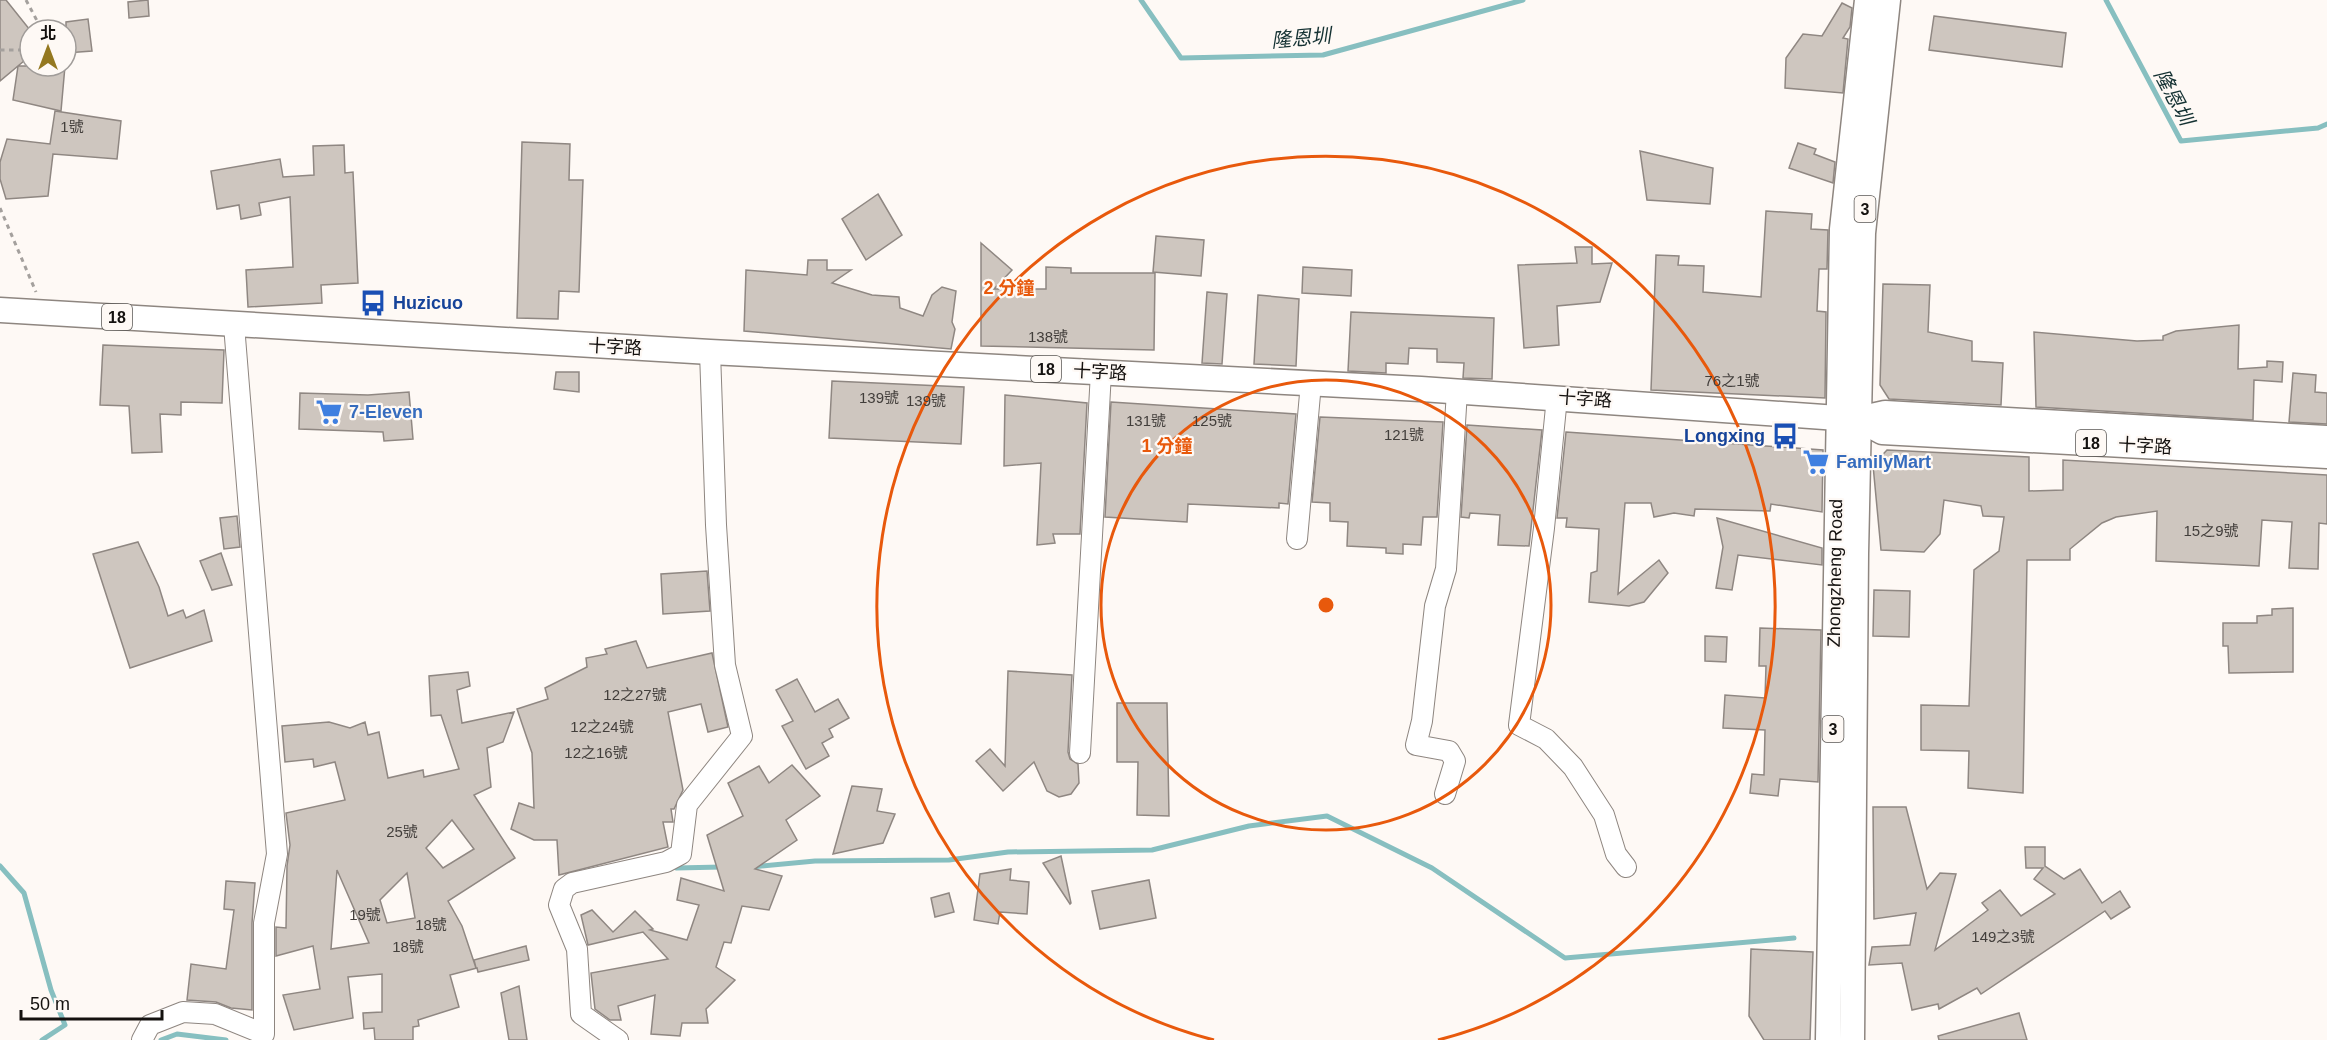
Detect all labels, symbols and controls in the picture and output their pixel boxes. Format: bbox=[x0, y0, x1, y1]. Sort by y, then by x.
north arrow bbox=[18, 18, 78, 78]
water label: 隆恩圳 bbox=[1270, 24, 1335, 52]
text: 北 bbox=[40, 25, 56, 42]
water label: 隆恩圳 bbox=[2150, 65, 2199, 131]
house number: 1號 bbox=[60, 118, 84, 135]
road number: 3 bbox=[1854, 196, 1876, 222]
text: 2 分鐘 bbox=[983, 278, 1035, 298]
bus stop icon: Huzicuo bbox=[358, 288, 388, 318]
place label: Huzicuo bbox=[393, 293, 463, 313]
road number: 18 bbox=[102, 304, 132, 330]
house number: 138號 bbox=[1028, 328, 1068, 345]
street label: 十字路 bbox=[588, 336, 642, 358]
road number: 18 bbox=[1031, 356, 1061, 382]
street label: 十字路 bbox=[1073, 361, 1127, 383]
house number: 76之1號 bbox=[1704, 372, 1760, 389]
street label: 十字路 bbox=[1557, 387, 1613, 411]
house number: 139號 bbox=[859, 389, 899, 406]
house number: 139號 bbox=[906, 392, 946, 409]
supermarket icon: 7-Eleven bbox=[314, 397, 344, 427]
place label: 7-Eleven bbox=[349, 402, 423, 422]
house number: 131號 bbox=[1126, 412, 1166, 429]
house number: 125號 bbox=[1192, 412, 1232, 429]
bus stop icon: Longxing bbox=[1770, 421, 1800, 451]
house number: 121號 bbox=[1384, 426, 1424, 443]
place label: Longxing bbox=[1684, 426, 1765, 446]
road number: 18 bbox=[2076, 430, 2106, 456]
street label: 十字路 bbox=[2118, 435, 2172, 457]
text: 1 分鐘 bbox=[1141, 436, 1193, 456]
supermarket icon: FamilyMart bbox=[1801, 447, 1831, 477]
place label: FamilyMart bbox=[1836, 452, 1931, 472]
street label: Zhongzheng Road bbox=[1824, 499, 1846, 647]
house number: 15之9號 bbox=[2183, 522, 2239, 539]
centre of rings bbox=[1316, 595, 1336, 615]
house number: 12之27號 bbox=[603, 686, 667, 703]
road number: 3 bbox=[1822, 716, 1844, 742]
house number: 12之24號 bbox=[570, 718, 634, 735]
house number: 12之16號 bbox=[564, 744, 628, 761]
house number: 25號 bbox=[386, 823, 418, 840]
house number: 19號 bbox=[349, 906, 381, 923]
house number: 18號 bbox=[415, 916, 447, 933]
house number: 149之3號 bbox=[1971, 928, 2035, 945]
house number: 18號 bbox=[392, 938, 424, 955]
scale bar bbox=[21, 983, 162, 1021]
text: 50 m bbox=[30, 994, 70, 1014]

